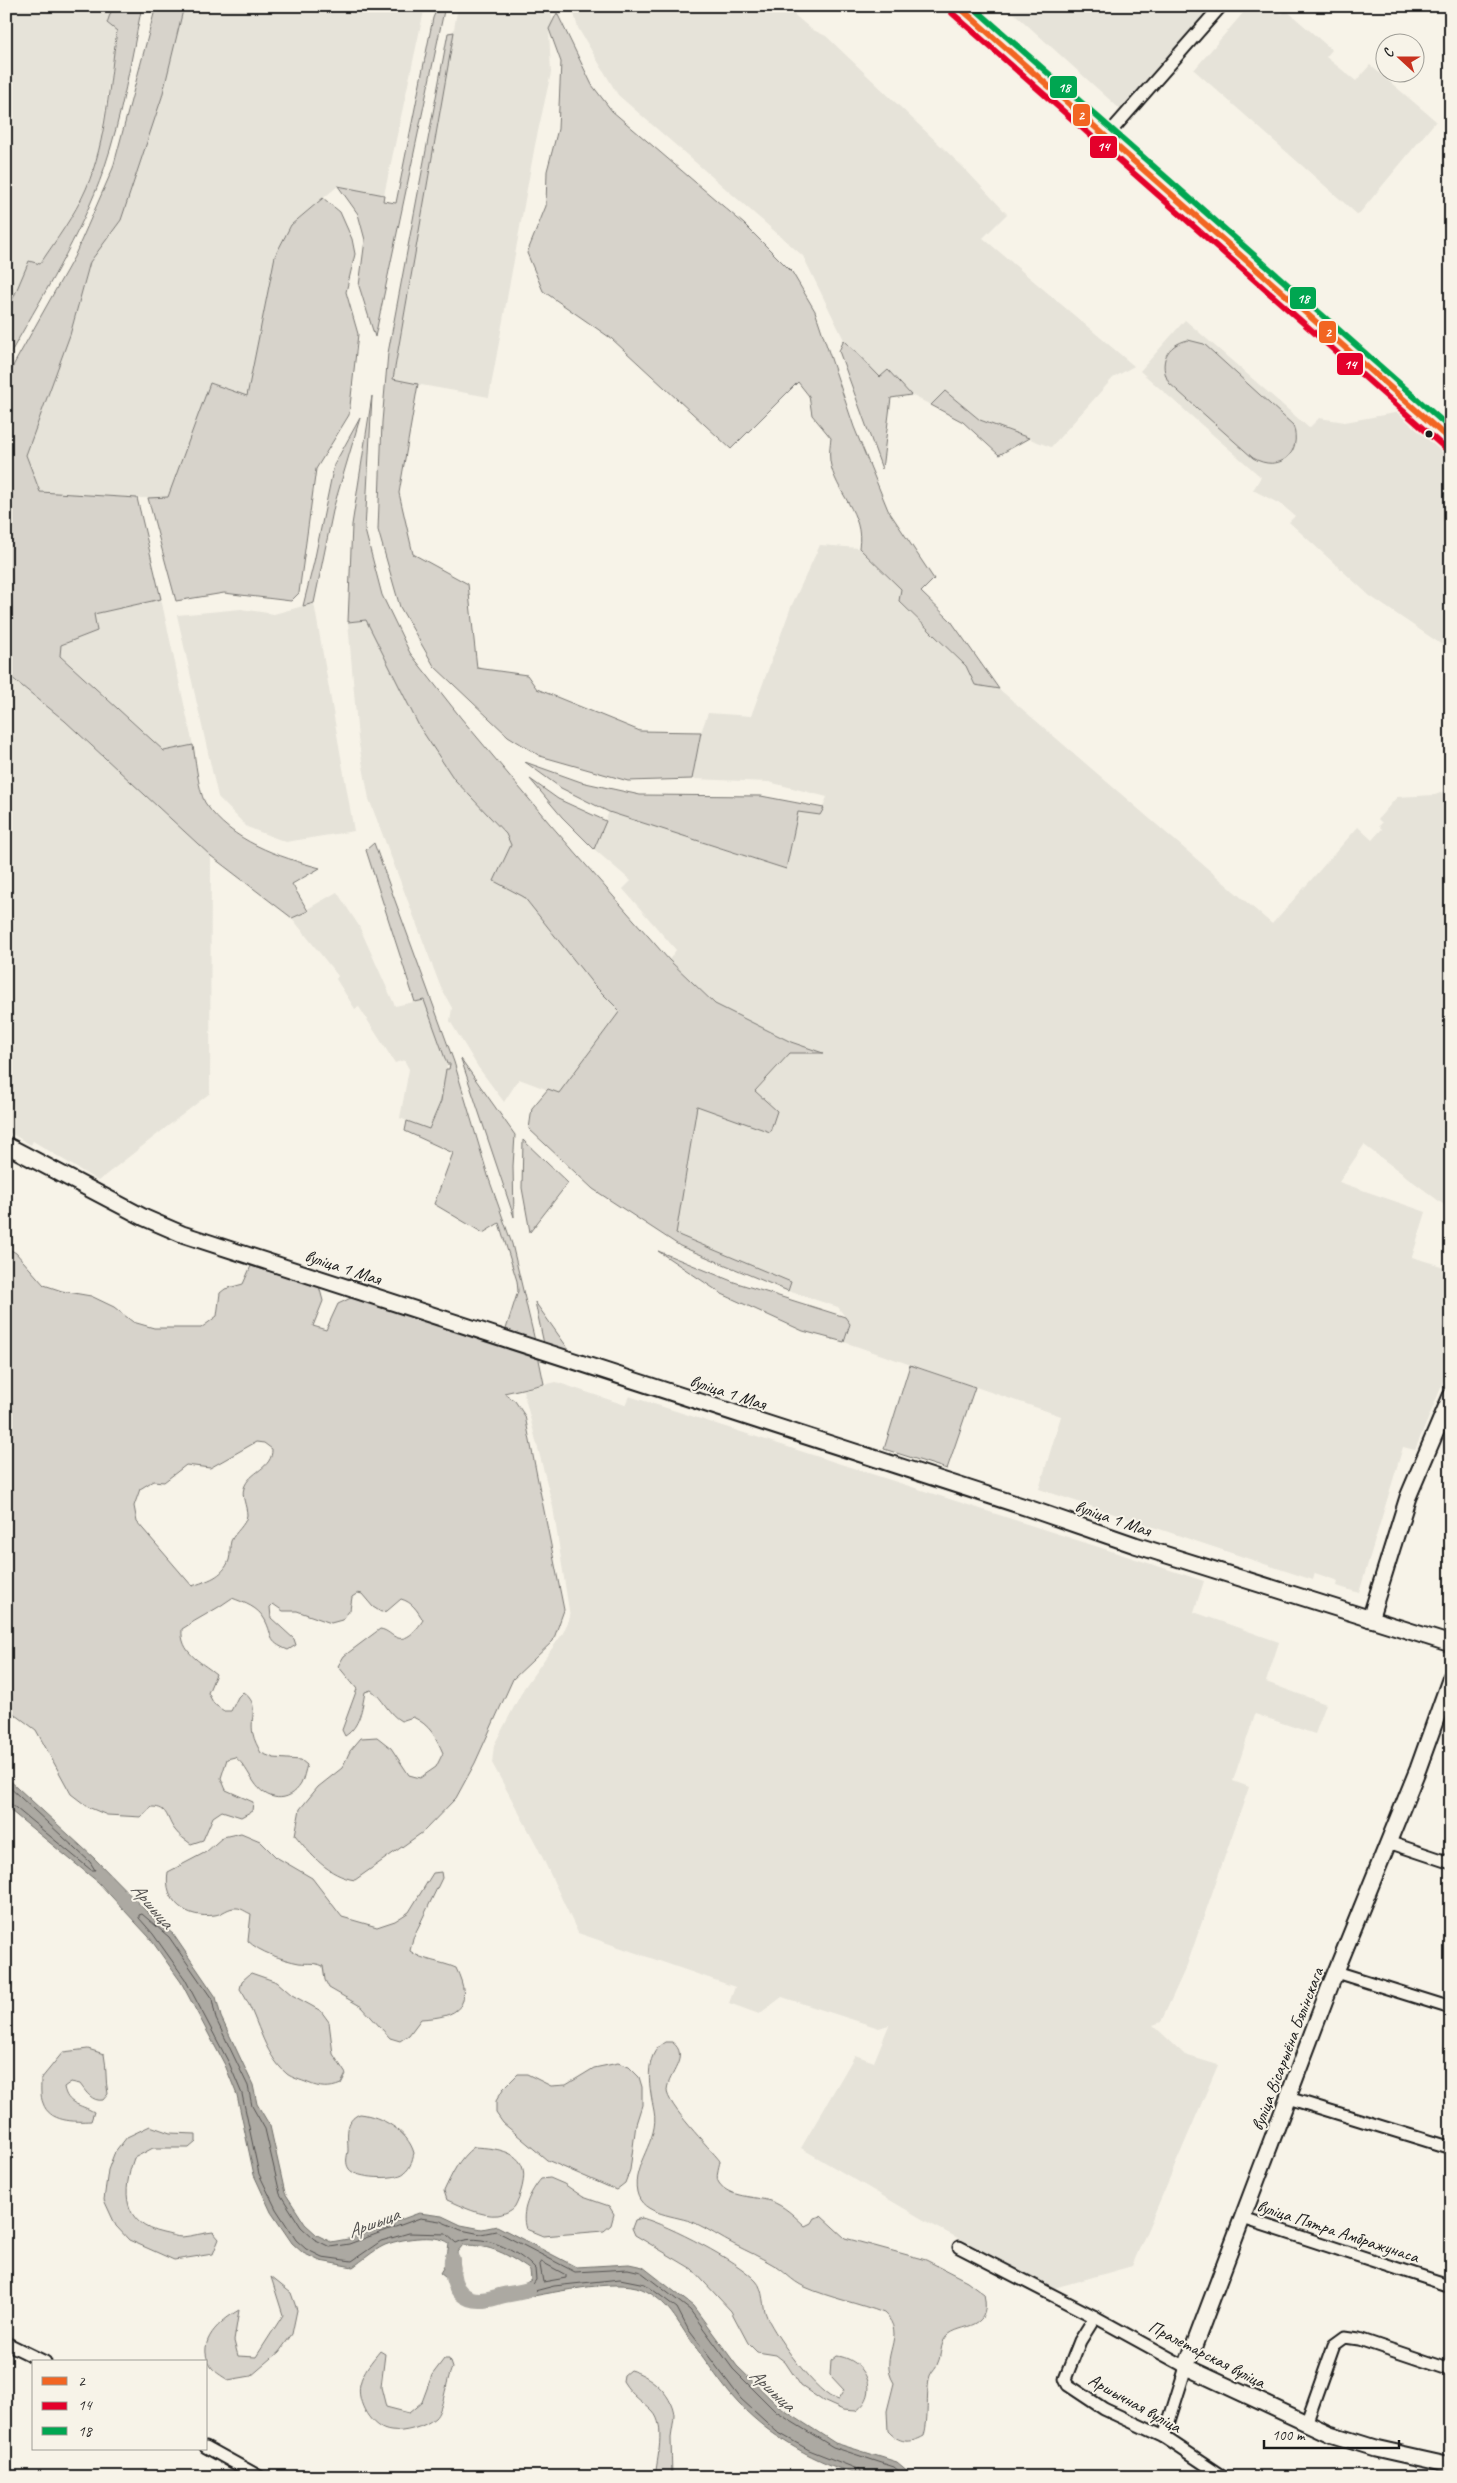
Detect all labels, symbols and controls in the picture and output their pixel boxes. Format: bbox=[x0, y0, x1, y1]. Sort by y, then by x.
north arrow bbox=[1374, 32, 1424, 82]
text: С bbox=[1379, 45, 1398, 60]
line badge: 18 bbox=[1049, 75, 1078, 99]
text: 18 bbox=[1058, 79, 1072, 96]
line badge: 2 bbox=[1072, 103, 1091, 127]
text: 2 bbox=[1078, 107, 1086, 124]
line badge: 14 bbox=[1089, 135, 1118, 159]
text: 14 bbox=[1097, 138, 1111, 155]
line badge: 18 bbox=[1289, 286, 1317, 310]
text: 18 bbox=[1297, 290, 1311, 307]
line badge: 2 bbox=[1318, 320, 1337, 344]
text: 2 bbox=[1325, 324, 1333, 341]
line badge: 14 bbox=[1336, 352, 1364, 376]
text: 14 bbox=[1344, 356, 1358, 373]
unlabelled marker bbox=[1424, 429, 1434, 439]
street label: вуліца 1 Мая bbox=[302, 1244, 385, 1290]
street label: вуліца 1 Мая bbox=[687, 1369, 770, 1415]
street label: вуліца 1 Мая bbox=[1072, 1495, 1155, 1542]
water label: Аршыца bbox=[126, 1878, 180, 1935]
street label: вуліца Вісарыёна Бялінскага bbox=[1246, 1963, 1329, 2133]
street label: вуліца Пятра Амбражунаса bbox=[1254, 2194, 1423, 2268]
water label: Аршыца bbox=[344, 2202, 404, 2244]
street label: Пралетарская вуліца bbox=[1145, 2315, 1270, 2393]
legend bbox=[32, 2360, 208, 2450]
water label: Аршыца bbox=[745, 2363, 801, 2418]
street label: Аршычная вуліца bbox=[1085, 2368, 1186, 2438]
text: 2 bbox=[78, 2372, 86, 2391]
text: 14 bbox=[78, 2396, 93, 2415]
scale bar bbox=[1264, 2418, 1400, 2450]
text: 18 bbox=[78, 2422, 93, 2441]
text: 100 m bbox=[1272, 2426, 1306, 2445]

